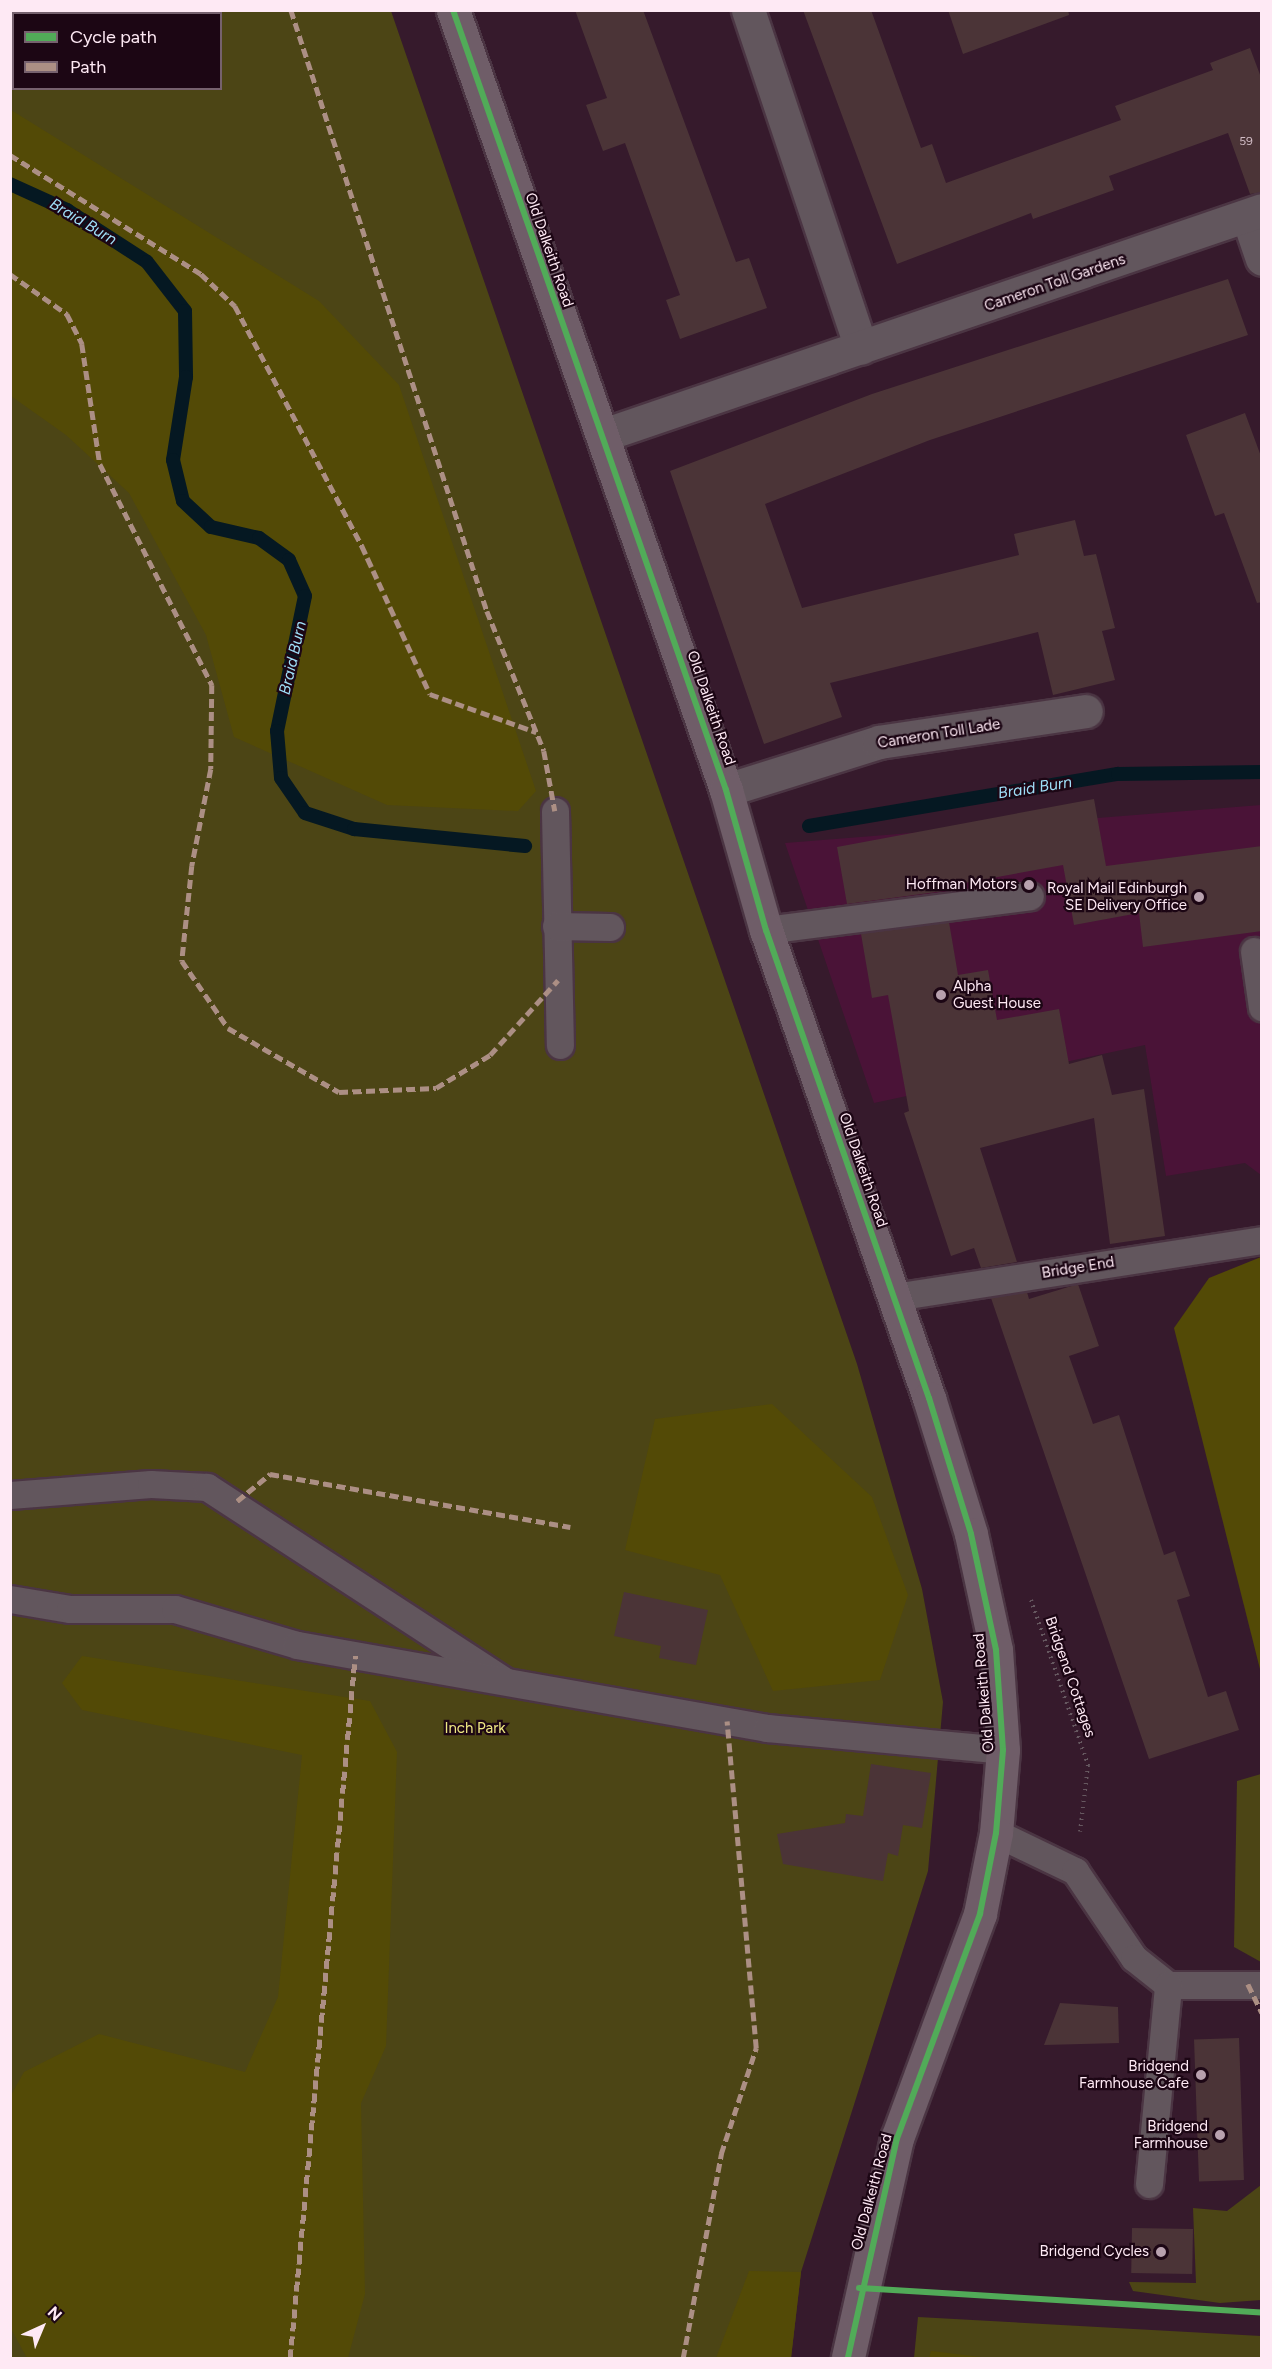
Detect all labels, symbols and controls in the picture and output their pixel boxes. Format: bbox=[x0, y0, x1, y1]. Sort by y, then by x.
legend bbox=[12, 12, 222, 90]
text: Cycle path bbox=[70, 26, 157, 48]
text: Path bbox=[70, 56, 106, 78]
house number: 59 bbox=[1239, 135, 1253, 149]
street label: Old Dalkeith Road bbox=[521, 190, 577, 310]
water label: Braid Burn bbox=[46, 195, 120, 249]
street label: Cameron Toll Gardens bbox=[982, 250, 1128, 316]
water label: Braid Burn bbox=[275, 619, 311, 697]
street label: Old Dalkeith Road bbox=[683, 648, 739, 768]
street label: Cameron Toll Lade bbox=[876, 715, 1002, 753]
water label: Braid Burn bbox=[997, 773, 1073, 803]
place label: Hoffman Motors bbox=[906, 876, 1017, 894]
marker: Hoffman Motors bbox=[1022, 878, 1036, 892]
place label: Royal Mail Edinburgh SE Delivery Office bbox=[1047, 879, 1187, 914]
marker: Royal Mail Edinburgh SE Delivery Office bbox=[1192, 890, 1206, 904]
place label: Alpha Guest House bbox=[953, 977, 1041, 1012]
marker: Alpha Guest House bbox=[934, 988, 948, 1002]
street label: Old Dalkeith Road bbox=[835, 1110, 891, 1230]
street label: Bridge End bbox=[1040, 1253, 1116, 1283]
street label: Bridgend Cottages bbox=[1041, 1614, 1099, 1740]
street label: Old Dalkeith Road bbox=[970, 1633, 998, 1753]
park label: Inch Park bbox=[444, 1720, 506, 1738]
place label: Bridgend Farmhouse Cafe bbox=[1079, 2057, 1189, 2092]
marker: Bridgend Farmhouse Cafe bbox=[1194, 2068, 1208, 2082]
place label: Bridgend Farmhouse bbox=[1134, 2117, 1208, 2152]
marker: Bridgend Farmhouse bbox=[1213, 2128, 1227, 2142]
street label: Old Dalkeith Road bbox=[848, 2132, 896, 2252]
place label: Bridgend Cycles bbox=[1040, 2243, 1149, 2261]
marker: Bridgend Cycles bbox=[1154, 2245, 1168, 2259]
north arrow bbox=[12, 2297, 72, 2357]
text: N bbox=[44, 2303, 66, 2325]

